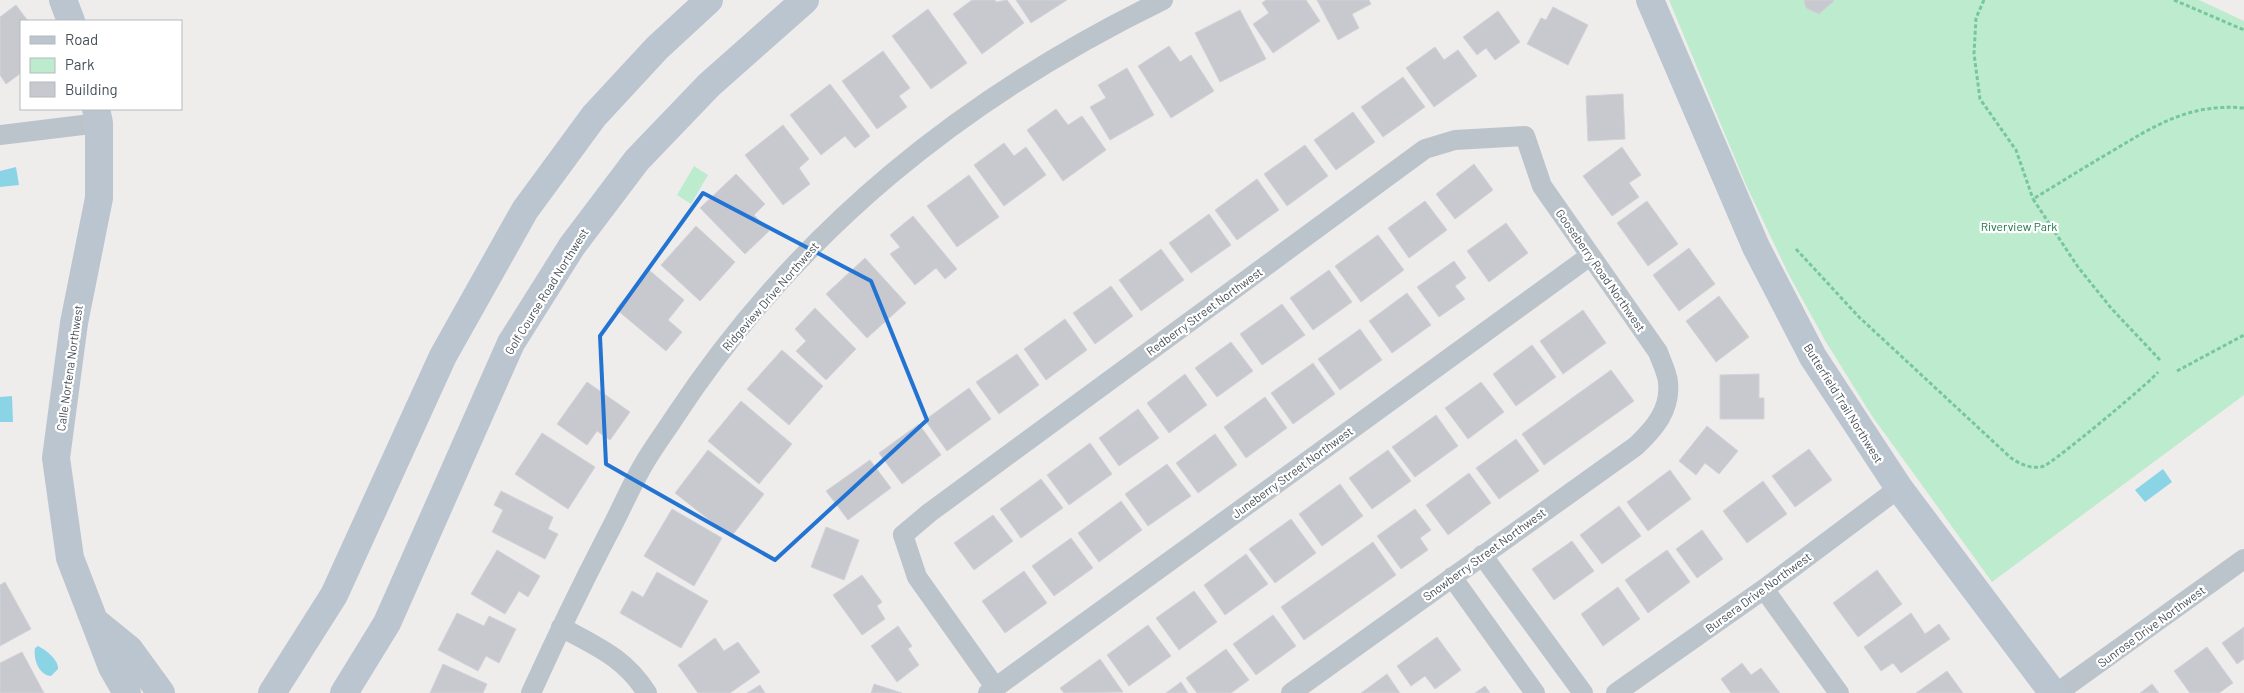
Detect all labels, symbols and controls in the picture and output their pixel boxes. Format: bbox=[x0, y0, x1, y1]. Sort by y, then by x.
legend bbox=[20, 20, 182, 110]
text: Road bbox=[65, 30, 98, 48]
text: Park bbox=[65, 55, 95, 73]
text: Building bbox=[65, 80, 118, 98]
street label: Gooseberry Road Northwest bbox=[1553, 206, 1649, 334]
park label: Riverview Park bbox=[1981, 219, 2057, 233]
street label: Golf Course Road Northwest bbox=[501, 225, 591, 357]
street label: Ridgeview Drive Northwest bbox=[719, 239, 821, 353]
street label: Redberry Street Northwest bbox=[1143, 264, 1265, 358]
street label: Calle Nortena Northwest bbox=[53, 304, 85, 432]
street label: Butterfield Trail Northwest bbox=[1801, 341, 1887, 465]
street label: Juneberry Street Northwest bbox=[1229, 423, 1355, 521]
street label: Snowberry Street Northwest bbox=[1420, 505, 1548, 603]
street label: Bursera Drive Northwest bbox=[1702, 549, 1814, 635]
street label: Sunrose Drive Northwest bbox=[2095, 582, 2207, 670]

